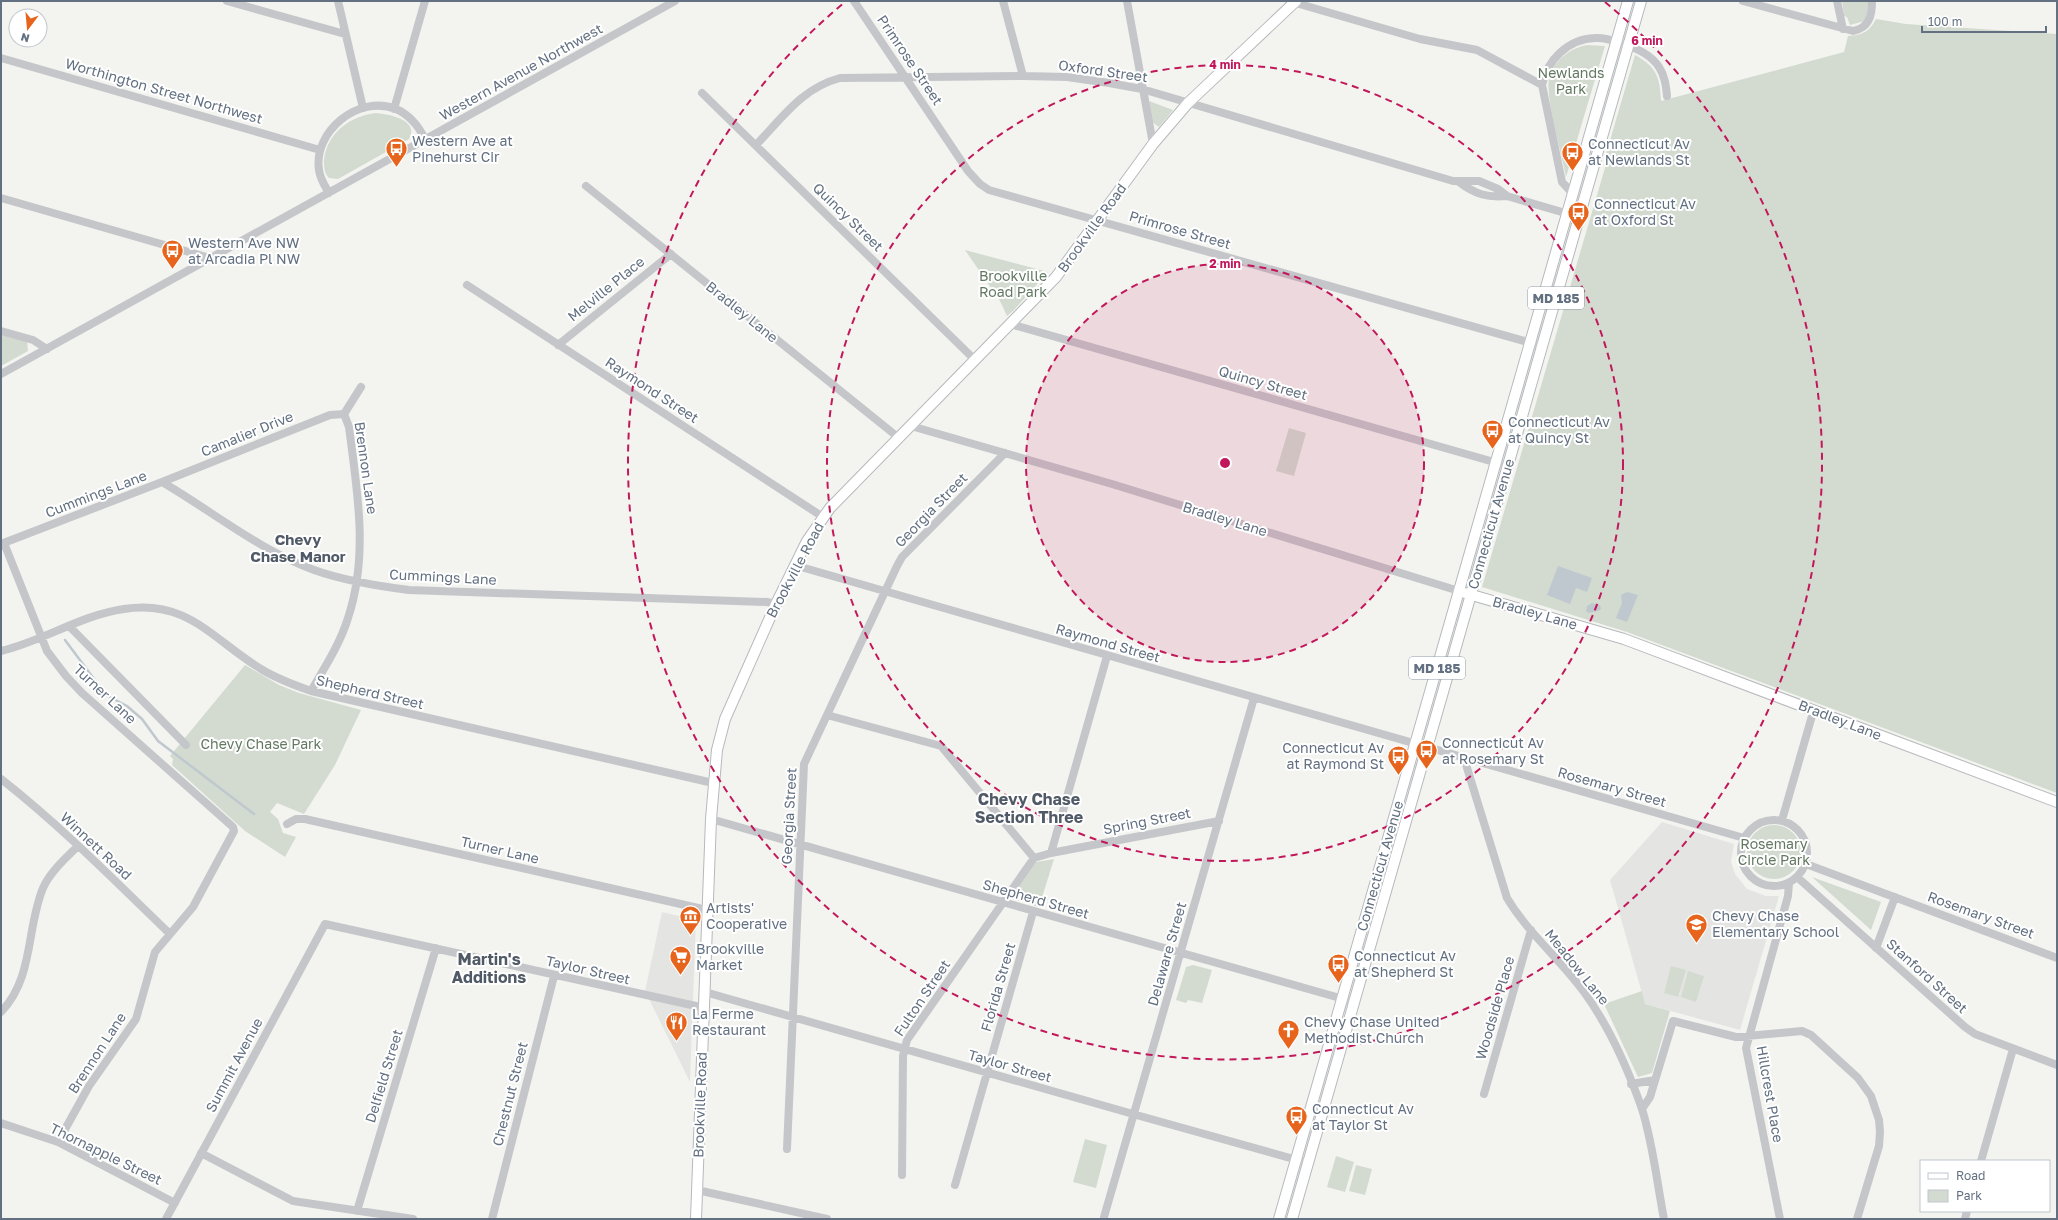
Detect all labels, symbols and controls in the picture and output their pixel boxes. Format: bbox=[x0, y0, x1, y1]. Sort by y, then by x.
north arrow bbox=[8, 8, 48, 48]
scale bar bbox=[1922, 8, 2046, 34]
street label: Primrose Street bbox=[874, 11, 947, 108]
text: 100 m bbox=[1928, 14, 1962, 29]
street label: Western Avenue Northwest bbox=[436, 20, 605, 124]
text: N bbox=[19, 31, 31, 45]
text: 6 min bbox=[1631, 33, 1663, 48]
street label: Worthington Street Northwest bbox=[64, 54, 265, 127]
street label: Oxford Street bbox=[1057, 56, 1149, 85]
text: 4 min bbox=[1209, 57, 1241, 72]
park label: Newlands Park bbox=[1538, 64, 1605, 97]
place label: Western Ave at Pinehurst Cir bbox=[412, 132, 513, 165]
place label: Connecticut Av at Newlands St bbox=[1588, 135, 1690, 168]
bus stop icon: Western Ave at Pinehurst Cir bbox=[384, 136, 410, 169]
bus stop icon: Connecticut Av at Newlands St bbox=[1559, 139, 1585, 172]
street label: Quincy Street bbox=[810, 179, 887, 254]
street label: Brookville Road bbox=[1054, 180, 1130, 276]
place label: Connecticut Av at Oxford St bbox=[1594, 195, 1696, 228]
bus stop icon: Connecticut Av at Oxford St bbox=[1566, 199, 1592, 232]
street label: Primrose Street bbox=[1127, 207, 1233, 252]
place label: Western Ave NW at Arcadia Pl NW bbox=[188, 234, 301, 267]
bus stop icon: Western Ave NW at Arcadia Pl NW bbox=[160, 238, 186, 271]
street label: Melville Place bbox=[564, 253, 647, 325]
text: 2 min bbox=[1209, 256, 1241, 271]
park label: Brookville Road Park bbox=[979, 267, 1047, 300]
street label: Bradley Lane bbox=[703, 277, 782, 346]
road number: MD 185 bbox=[1528, 287, 1584, 309]
street label: Raymond Street bbox=[602, 353, 702, 426]
street label: Quincy Street bbox=[1217, 362, 1309, 403]
street label: Camalier Drive bbox=[198, 407, 295, 460]
place label: Connecticut Av at Quincy St bbox=[1508, 413, 1610, 446]
bus stop icon: Connecticut Av at Quincy St bbox=[1480, 417, 1506, 450]
street label: Brennon Lane bbox=[352, 421, 381, 515]
centre of rings bbox=[1218, 456, 1232, 470]
street label: Connecticut Avenue bbox=[1464, 457, 1517, 591]
street label: Cummings Lane bbox=[43, 466, 149, 521]
street label: Georgia Street bbox=[891, 469, 970, 550]
street label: Bradley Lane bbox=[1181, 498, 1269, 539]
street label: Brookville Road bbox=[762, 519, 827, 621]
district label: Chevy Chase Manor bbox=[250, 530, 346, 565]
street label: Cummings Lane bbox=[389, 565, 497, 588]
street label: Bradley Lane bbox=[1491, 592, 1580, 633]
street label: Raymond Street bbox=[1054, 619, 1162, 666]
road number: MD 185 bbox=[1409, 657, 1465, 679]
street label: Turner Lane bbox=[70, 660, 140, 727]
street label: Shepherd Street bbox=[315, 671, 426, 712]
street label: Bradley Lane bbox=[1796, 696, 1884, 743]
place label: Connecticut Av at Rosemary St bbox=[1442, 734, 1544, 767]
park label: Chevy Chase Park bbox=[201, 735, 322, 752]
bus stop icon: Connecticut Av at Rosemary St bbox=[1413, 738, 1439, 771]
place label: Connecticut Av at Raymond St bbox=[1282, 739, 1384, 772]
bus stop icon: Connecticut Av at Raymond St bbox=[1386, 743, 1412, 776]
street label: Rosemary Street bbox=[1556, 763, 1668, 810]
street label: Georgia Street bbox=[777, 767, 800, 865]
district label: Chevy Chase Section Three bbox=[975, 789, 1083, 827]
street label: Connecticut Avenue bbox=[1353, 799, 1406, 933]
street label: Spring Street bbox=[1102, 804, 1192, 837]
street label: Winnett Road bbox=[57, 808, 136, 883]
street label: Turner Lane bbox=[459, 832, 541, 867]
park label: Rosemary Circle Park bbox=[1738, 835, 1810, 868]
street label: Shepherd Street bbox=[981, 875, 1091, 922]
street label: Rosemary Street bbox=[1926, 887, 2037, 942]
place label: Artists' Cooperative bbox=[706, 899, 787, 932]
street label: Delaware Street bbox=[1144, 900, 1190, 1008]
museum icon: Artists' Cooperative bbox=[677, 903, 703, 936]
place label: Chevy Chase Elementary School bbox=[1712, 907, 1839, 940]
school or university icon: Chevy Chase Elementary School bbox=[1684, 911, 1710, 944]
street label: Meadow Lane bbox=[1542, 925, 1613, 1008]
street label: Stanford Street bbox=[1883, 935, 1971, 1016]
place label: Brookville Market bbox=[696, 940, 764, 973]
street label: Florida Street bbox=[977, 940, 1018, 1033]
supermarket icon: Brookville Market bbox=[667, 944, 693, 977]
place label: Connecticut Av at Shepherd St bbox=[1354, 947, 1456, 980]
district label: Martin's Additions bbox=[452, 949, 526, 987]
bus stop icon: Connecticut Av at Shepherd St bbox=[1326, 951, 1352, 984]
street label: Taylor Street bbox=[544, 952, 632, 987]
street label: Woodside Place bbox=[1472, 954, 1517, 1062]
street label: Fulton Street bbox=[890, 956, 953, 1039]
place label: La Ferme Restaurant bbox=[692, 1005, 766, 1038]
street label: Brennon Lane bbox=[64, 1009, 129, 1096]
restaurant icon: La Ferme Restaurant bbox=[663, 1009, 689, 1042]
place label: Chevy Chase United Methodist Church bbox=[1304, 1013, 1440, 1046]
street label: Summit Avenue bbox=[202, 1015, 266, 1115]
church icon: Chevy Chase United Methodist Church bbox=[1275, 1017, 1301, 1050]
street label: Delfield Street bbox=[361, 1027, 406, 1125]
street label: Chestnut Street bbox=[488, 1040, 531, 1148]
street label: Hillcrest Place bbox=[1754, 1044, 1787, 1144]
street label: Taylor Street bbox=[966, 1045, 1054, 1086]
street label: Brookville Road bbox=[689, 1052, 710, 1158]
place label: Connecticut Av at Taylor St bbox=[1312, 1100, 1414, 1133]
bus stop icon: Connecticut Av at Taylor St bbox=[1283, 1104, 1309, 1137]
street label: Thornapple Street bbox=[48, 1119, 165, 1188]
legend bbox=[1920, 1160, 2050, 1212]
text: Road bbox=[1956, 1168, 1985, 1183]
text: Park bbox=[1956, 1188, 1982, 1203]

